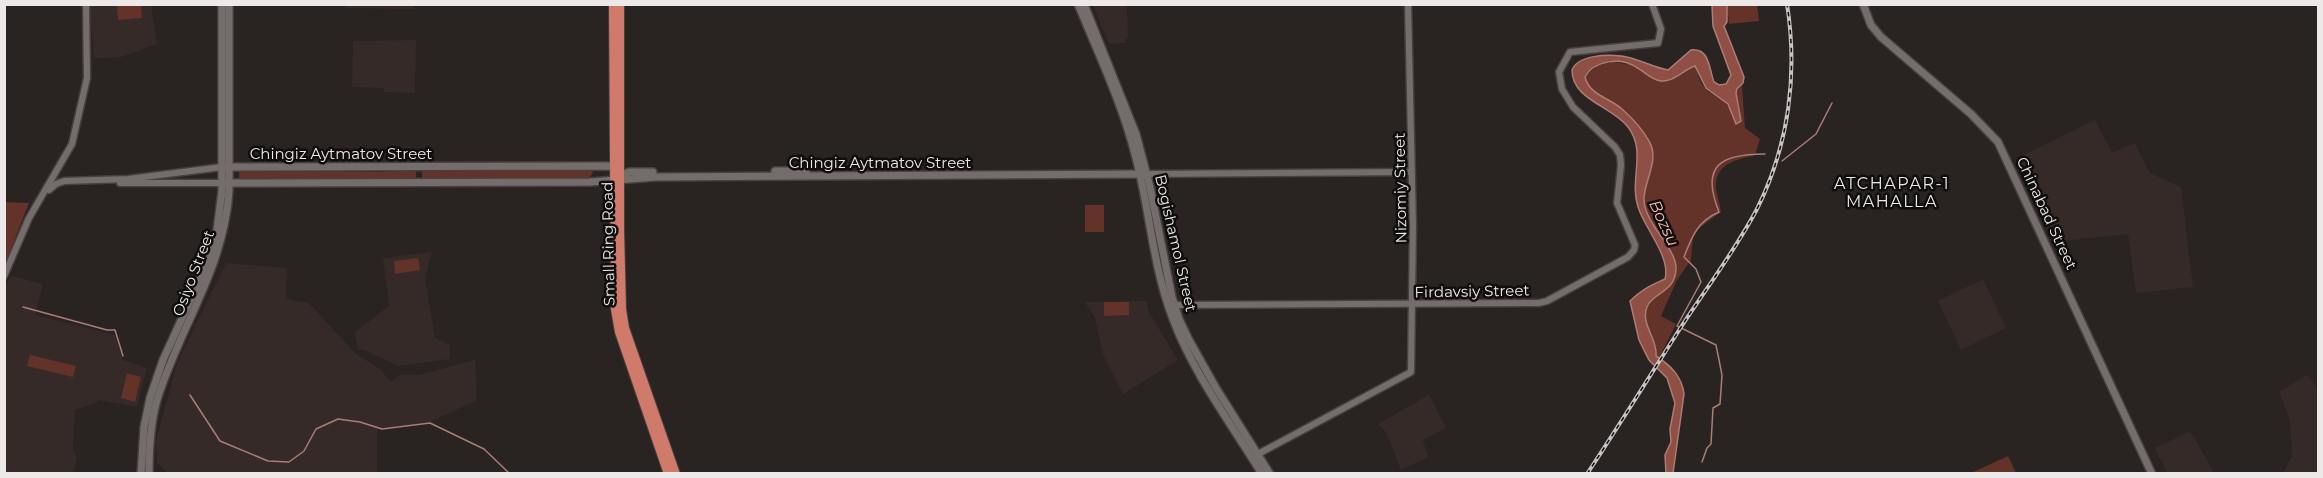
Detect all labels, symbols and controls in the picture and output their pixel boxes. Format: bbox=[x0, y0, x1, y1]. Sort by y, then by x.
street label: Nizomiy Street bbox=[1390, 133, 1410, 243]
street label: Chingiz Aytmatov Street bbox=[250, 144, 432, 163]
street label: Chingiz Aytmatov Street bbox=[789, 153, 971, 172]
street label: Chinabad Street bbox=[2013, 154, 2081, 272]
street label: Bogishamol Street bbox=[1151, 173, 1201, 313]
district label: ATCHAPAR-1 MAHALLA bbox=[1834, 174, 1950, 211]
street label: Small Ring Road bbox=[597, 182, 619, 306]
water label: Bozsu bbox=[1645, 197, 1683, 249]
street label: Osiyo Street bbox=[168, 227, 218, 319]
street label: Firdavsiy Street bbox=[1414, 280, 1530, 302]

